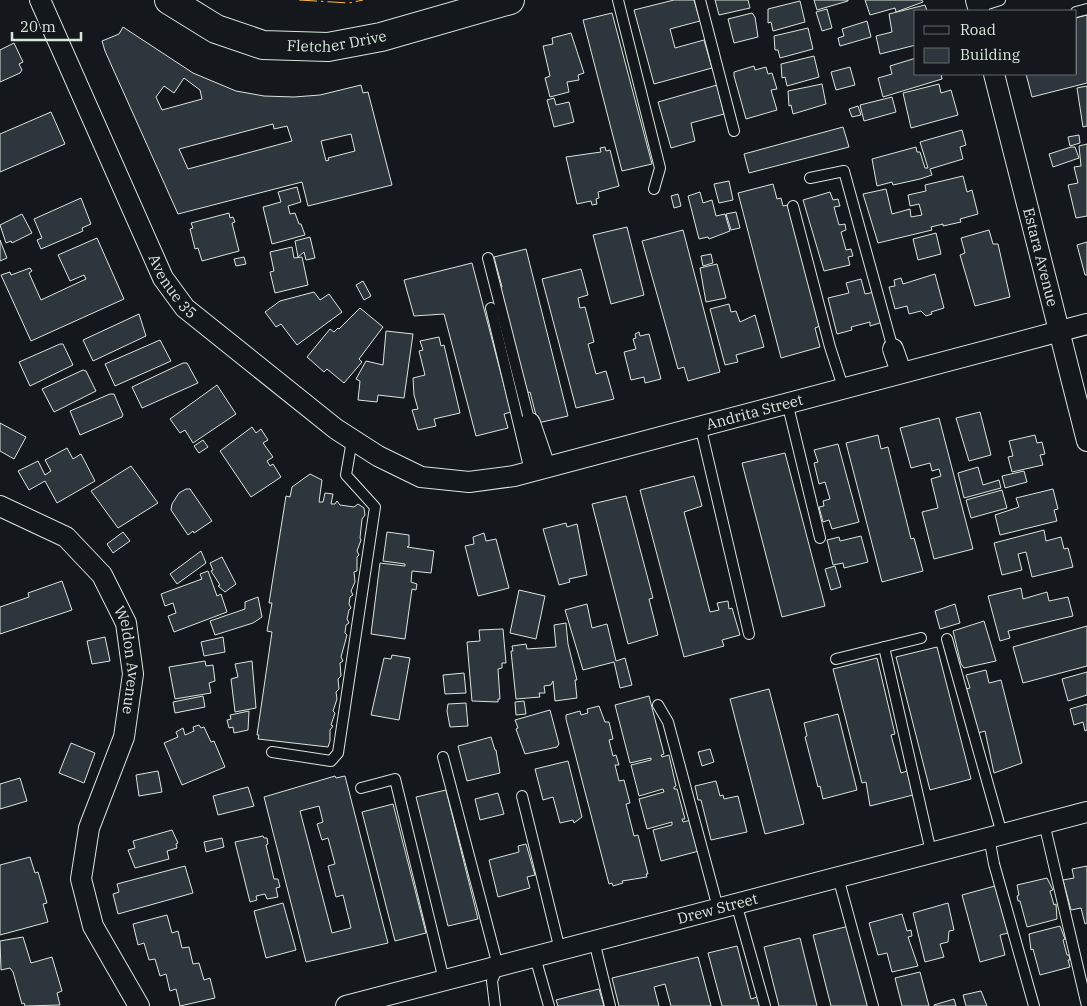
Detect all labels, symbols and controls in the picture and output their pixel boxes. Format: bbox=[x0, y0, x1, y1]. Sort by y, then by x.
scale bar bbox=[12, 10, 81, 42]
legend bbox=[914, 10, 1077, 75]
text: 20 m bbox=[20, 17, 56, 36]
text: Road bbox=[960, 20, 996, 39]
street label: Fletcher Drive bbox=[287, 26, 389, 56]
text: Building bbox=[960, 45, 1020, 64]
street label: Estara Avenue bbox=[1019, 206, 1063, 309]
street label: Avenue 35 bbox=[145, 251, 201, 322]
street label: Andrita Street bbox=[704, 390, 805, 434]
street label: Weldon Avenue bbox=[110, 603, 143, 716]
street label: Drew Street bbox=[675, 889, 760, 928]

